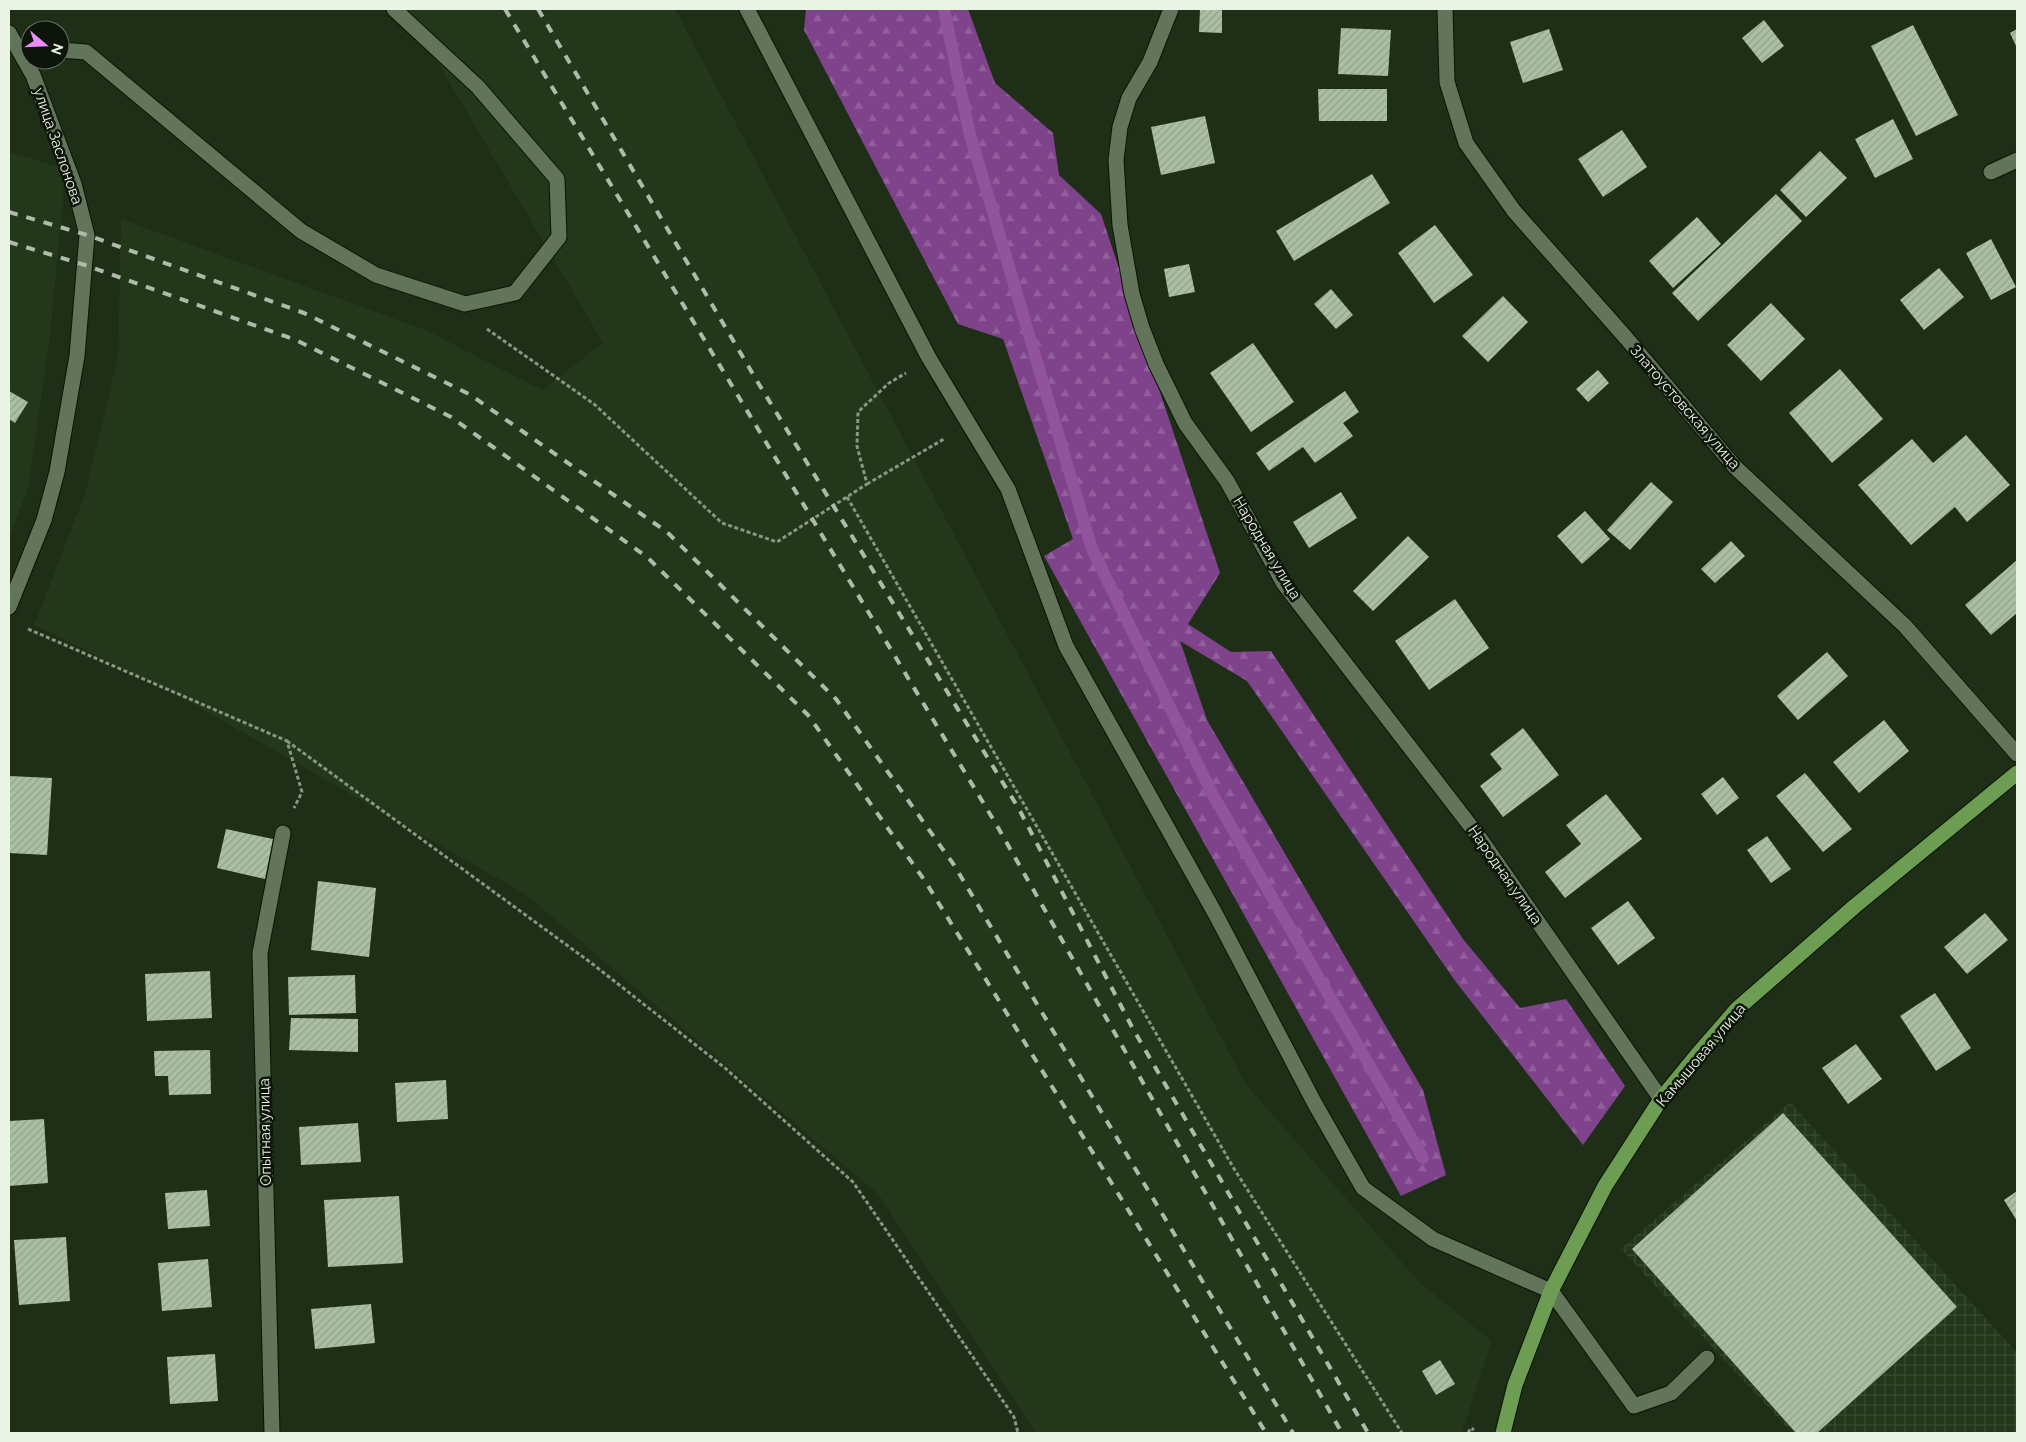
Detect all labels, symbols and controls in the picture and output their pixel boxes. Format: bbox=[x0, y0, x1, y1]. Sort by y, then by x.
north arrow bbox=[20, 20, 70, 70]
text: N bbox=[48, 42, 67, 57]
street label: улица Заслонова bbox=[30, 85, 86, 207]
street label: Златоустовская улица bbox=[1626, 341, 1744, 473]
street label: Народная улица bbox=[1229, 493, 1305, 603]
street label: Народная улица bbox=[1464, 822, 1546, 928]
street label: Камышовая улица bbox=[1653, 1000, 1749, 1110]
street label: Опытная улица bbox=[255, 1078, 275, 1186]

